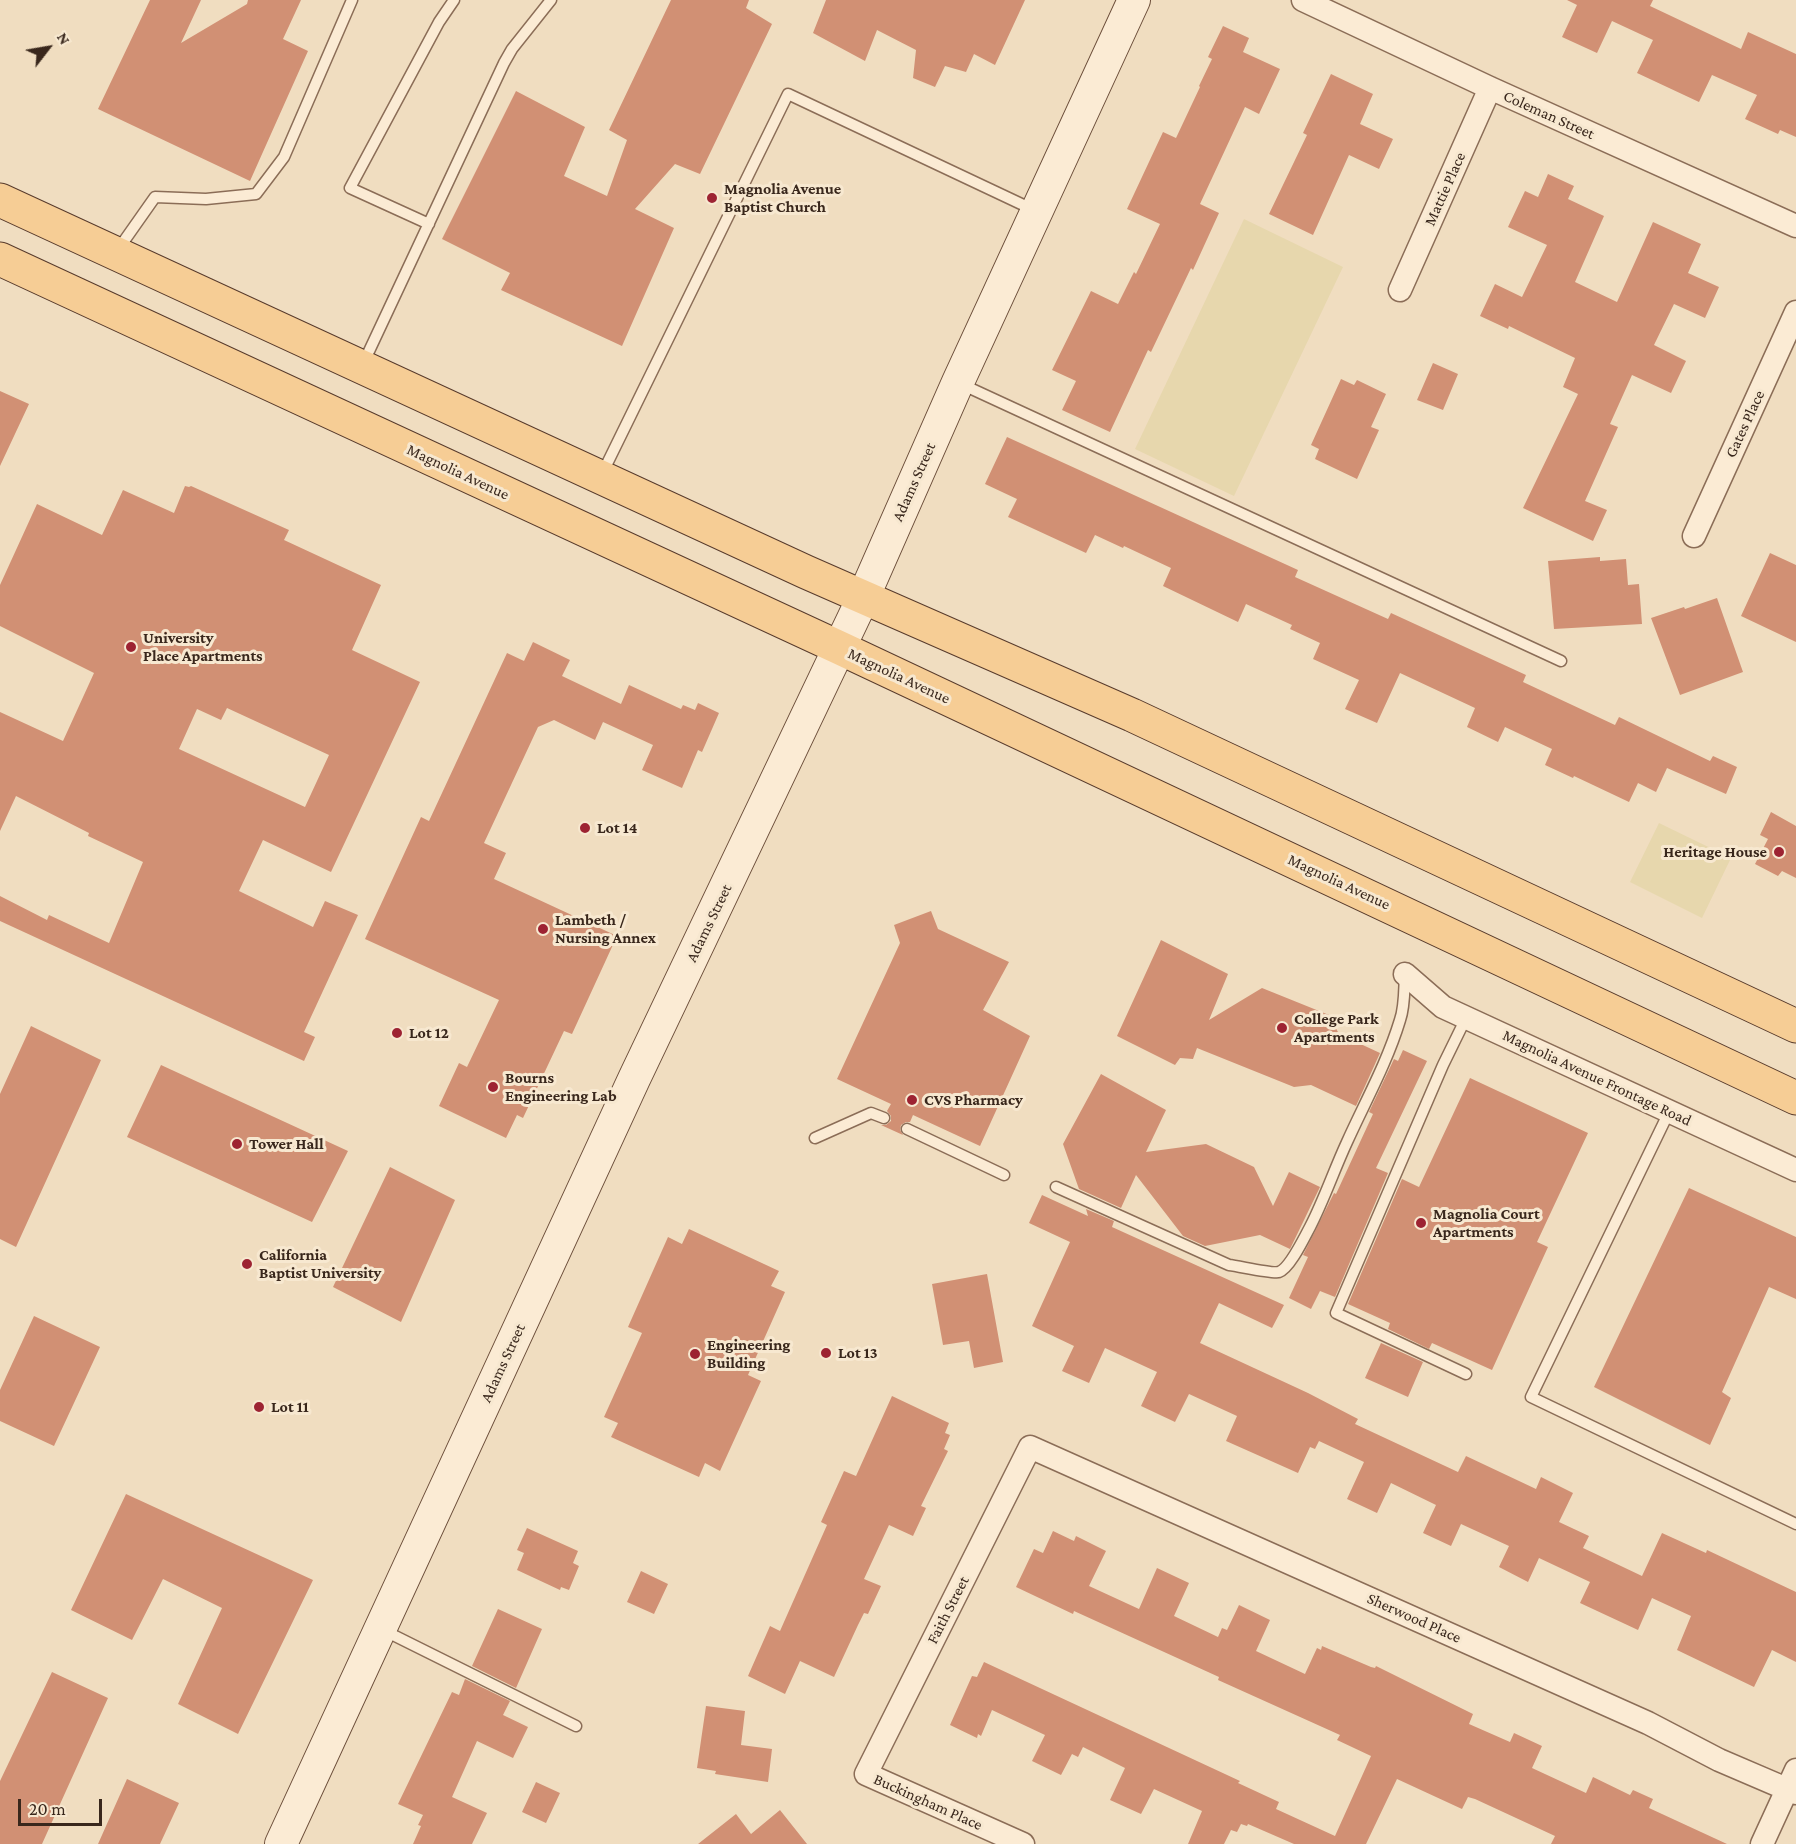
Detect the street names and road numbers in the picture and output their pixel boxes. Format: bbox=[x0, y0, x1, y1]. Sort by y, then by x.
street label: Coleman Street bbox=[1500, 86, 1598, 144]
street label: Mattie Place bbox=[1420, 149, 1470, 229]
street label: Gates Place bbox=[1721, 387, 1769, 461]
street label: Adams Street bbox=[888, 439, 940, 525]
street label: Magnolia Avenue bbox=[404, 440, 512, 504]
street label: Magnolia Avenue bbox=[845, 644, 953, 708]
street label: Magnolia Avenue bbox=[1285, 850, 1393, 914]
street label: Adams Street bbox=[682, 881, 736, 965]
street label: Magnolia Avenue Frontage Road bbox=[1499, 1026, 1695, 1130]
street label: Adams Street bbox=[476, 1321, 530, 1405]
street label: Faith Street bbox=[923, 1573, 973, 1647]
street label: Sherwood Place bbox=[1364, 1589, 1464, 1647]
street label: Buckingham Place bbox=[871, 1769, 985, 1835]

